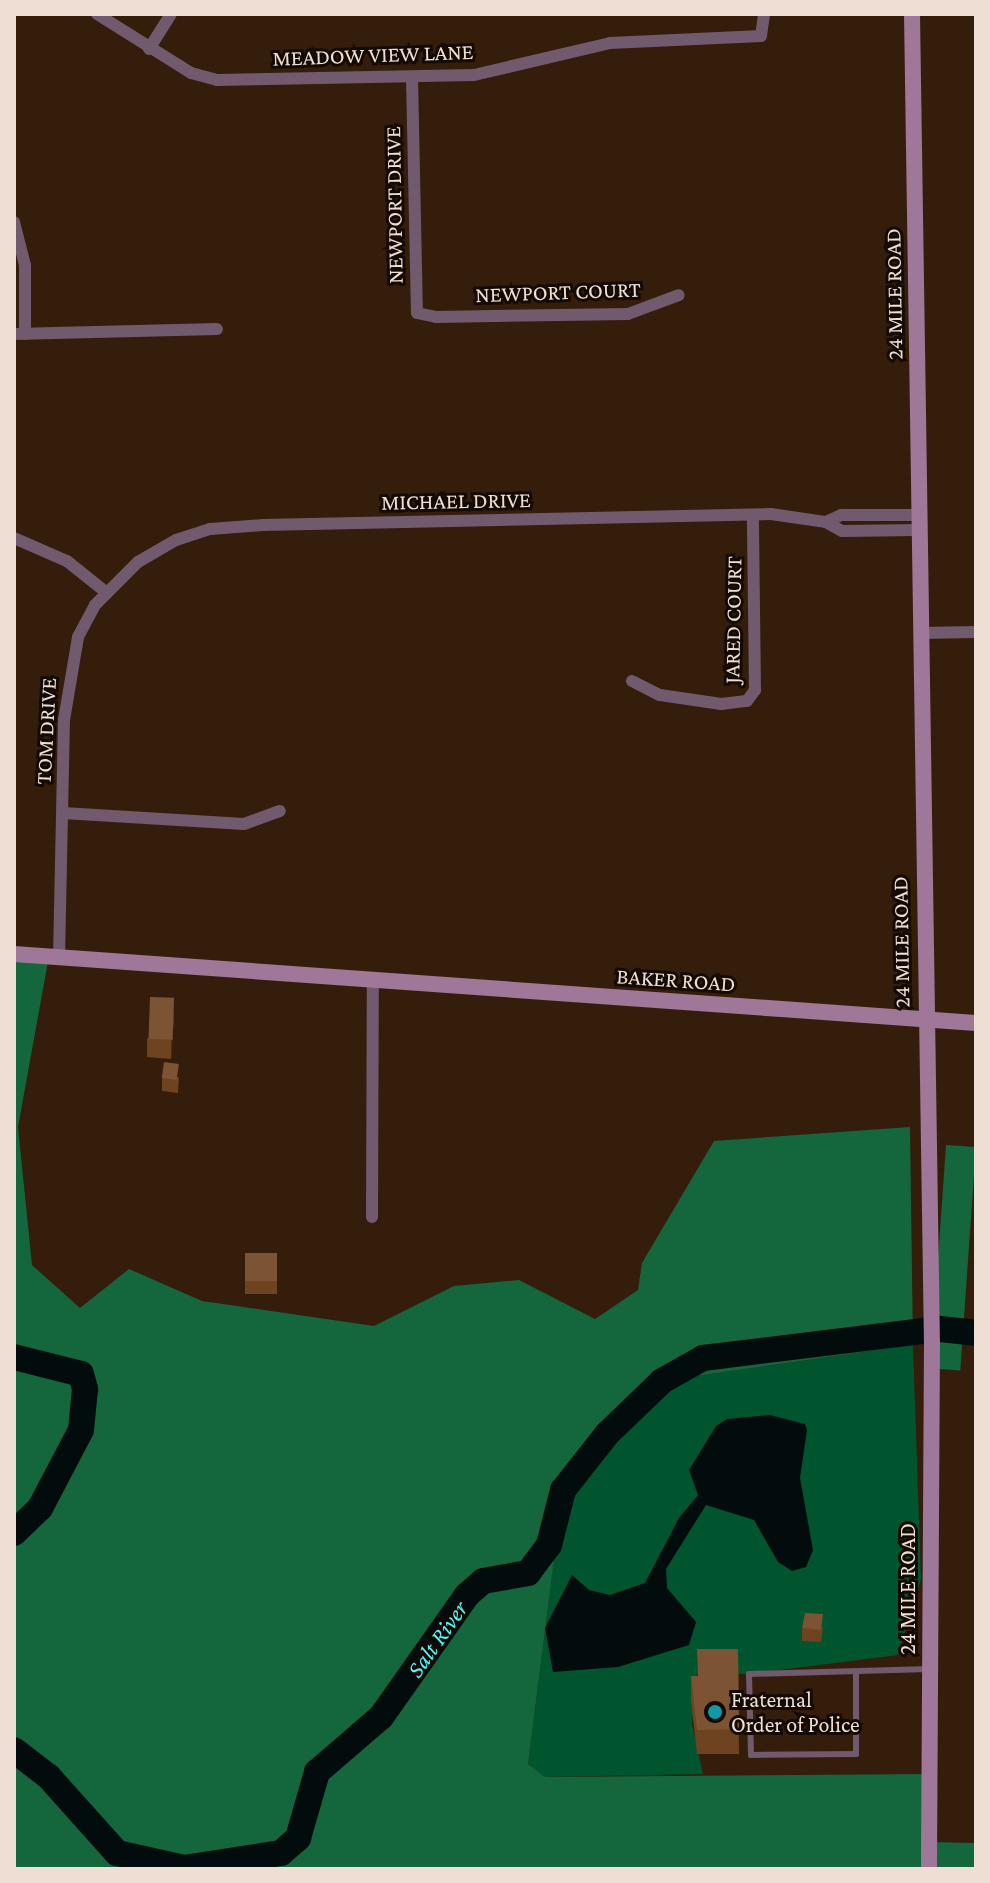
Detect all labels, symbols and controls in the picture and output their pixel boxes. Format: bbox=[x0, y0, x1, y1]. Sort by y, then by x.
street label: MEADOW VIEW LANE bbox=[272, 38, 474, 72]
street label: NEWPORT DRIVE bbox=[379, 126, 409, 284]
street label: 24 MILE ROAD bbox=[880, 228, 908, 360]
street label: NEWPORT COURT bbox=[475, 276, 641, 308]
street label: MICHAEL DRIVE bbox=[381, 486, 531, 516]
street label: JARED COURT bbox=[719, 556, 747, 684]
street label: TOM DRIVE bbox=[30, 677, 62, 785]
street label: 24 MILE ROAD bbox=[887, 876, 915, 1008]
street label: BAKER ROAD bbox=[616, 963, 736, 997]
street label: 24 MILE ROAD bbox=[895, 1523, 921, 1655]
water label: Salt River bbox=[400, 1595, 474, 1683]
place label: Fraternal Order of Police bbox=[731, 1686, 860, 1738]
marker: Fraternal Order of Police bbox=[706, 1703, 724, 1721]

